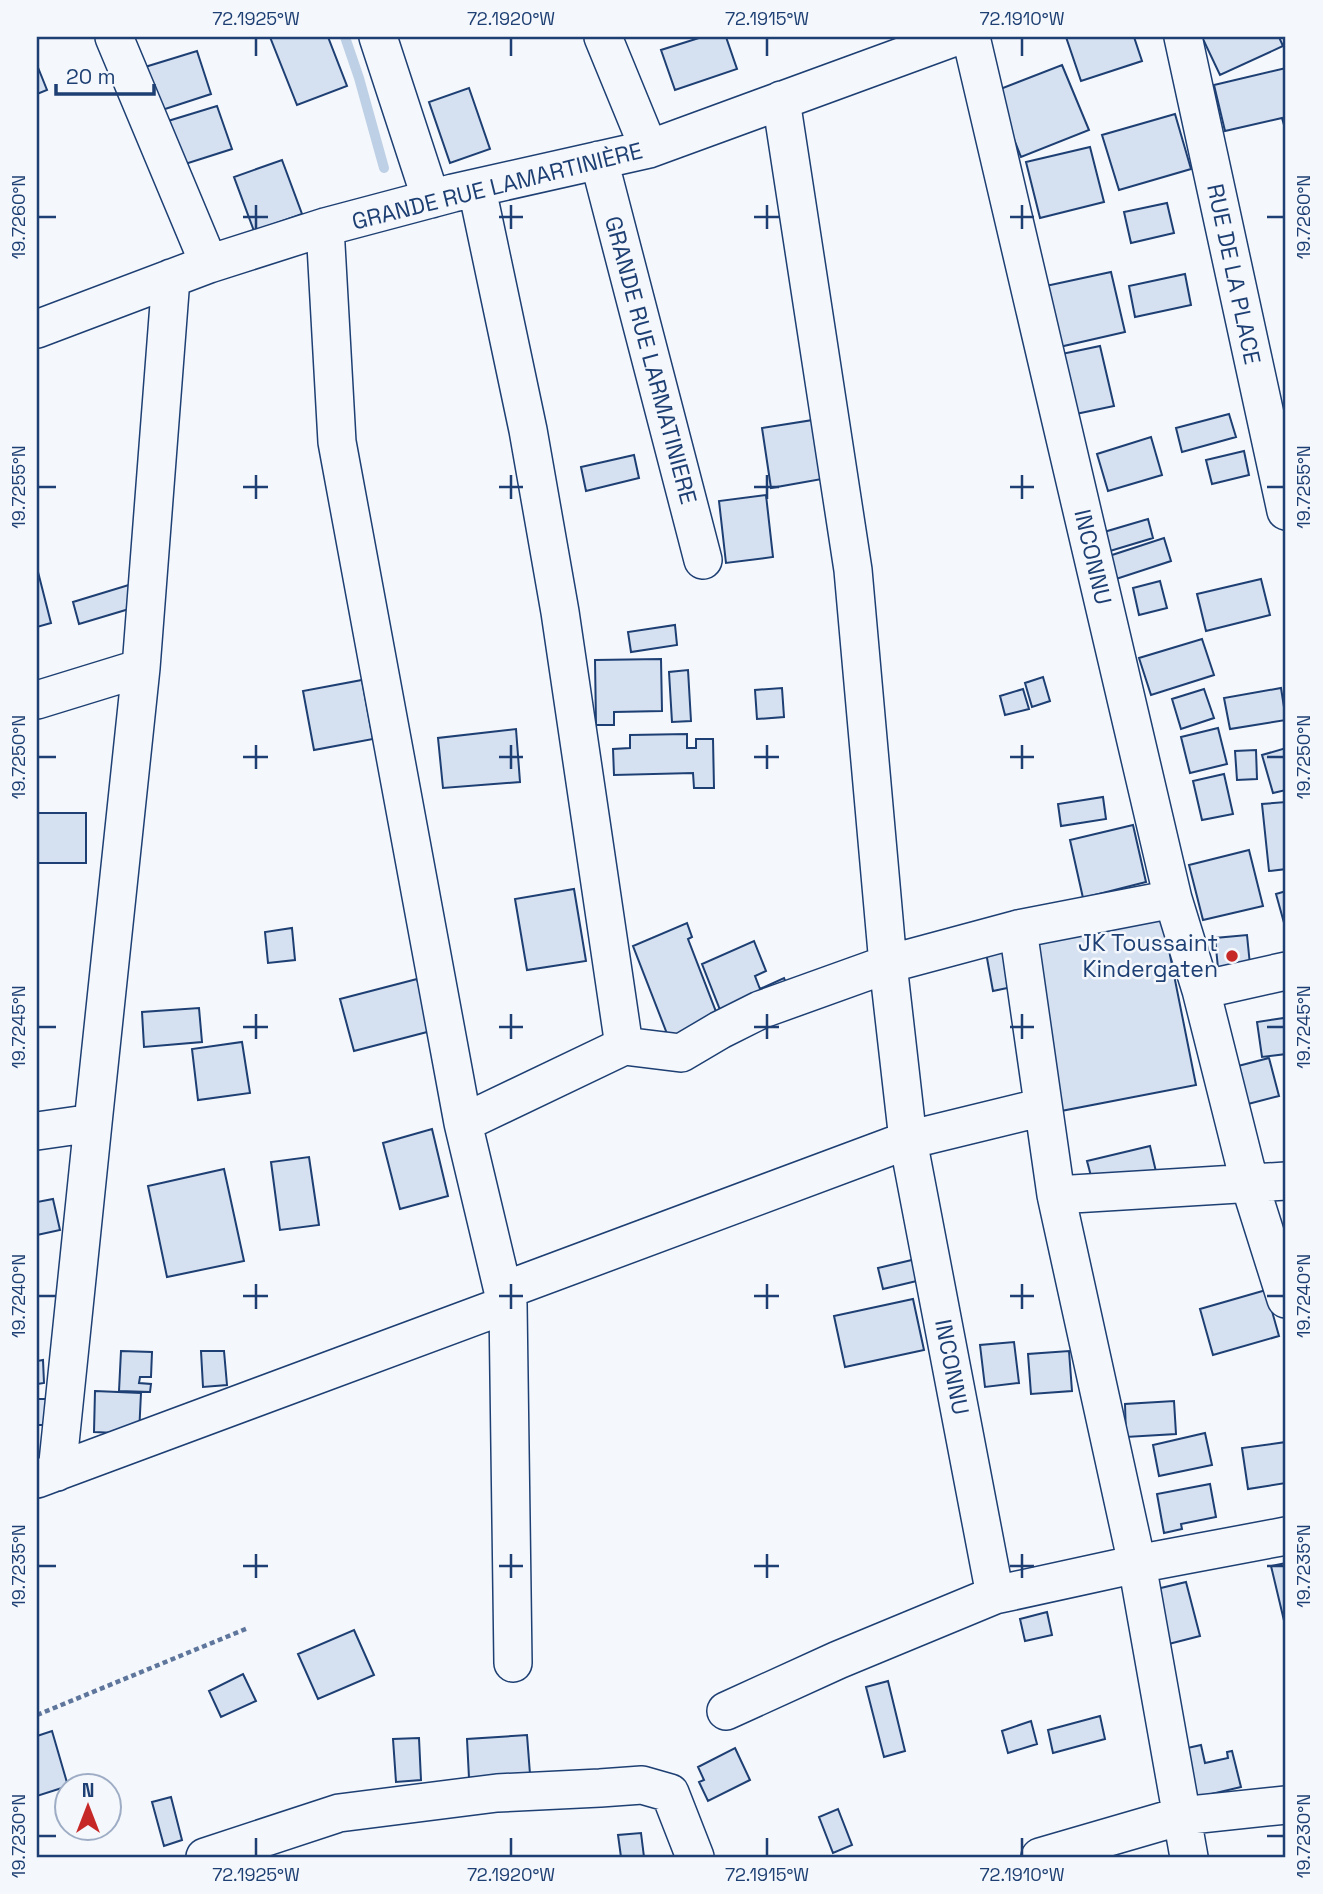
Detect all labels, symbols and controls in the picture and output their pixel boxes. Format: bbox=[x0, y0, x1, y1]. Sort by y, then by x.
text: 72.1925°W bbox=[212, 7, 300, 30]
text: 72.1920°W bbox=[467, 7, 555, 30]
text: 72.1915°W bbox=[725, 7, 809, 30]
text: 72.1910°W bbox=[980, 7, 1065, 30]
scale bar bbox=[56, 52, 154, 96]
text: 20 m bbox=[66, 63, 116, 90]
street label: GRANDE RUE LAMARTINIÈRE bbox=[349, 135, 645, 237]
text: 19.7260°N bbox=[7, 175, 30, 259]
text: 19.7260°N bbox=[1292, 175, 1315, 259]
street label: RUE DE LA PLACE bbox=[1200, 181, 1268, 367]
street label: GRANDE RUE LARMATINIERE bbox=[598, 213, 704, 507]
text: 19.7255°N bbox=[7, 445, 30, 529]
text: 19.7255°N bbox=[1292, 445, 1315, 529]
street label: INCONNU bbox=[1067, 506, 1119, 608]
text: 19.7250°N bbox=[7, 715, 30, 799]
text: 19.7250°N bbox=[1292, 715, 1315, 799]
place label: JK Toussaint Kindergaten bbox=[1078, 928, 1218, 984]
marker: JK Toussaint Kindergaten bbox=[1224, 948, 1240, 964]
text: 19.7245°N bbox=[7, 985, 30, 1069]
text: 19.7245°N bbox=[1292, 985, 1315, 1069]
text: 19.7240°N bbox=[7, 1254, 30, 1338]
text: 19.7240°N bbox=[1292, 1254, 1315, 1338]
street label: INCONNU bbox=[928, 1317, 976, 1417]
text: 19.7235°N bbox=[7, 1524, 30, 1608]
text: 19.7235°N bbox=[1292, 1524, 1315, 1608]
north arrow bbox=[52, 1772, 122, 1842]
text: N bbox=[82, 1778, 94, 1803]
text: 19.7230°N bbox=[7, 1794, 30, 1878]
text: 19.7230°N bbox=[1292, 1794, 1315, 1878]
text: 72.1925°W bbox=[212, 1863, 300, 1886]
text: 72.1920°W bbox=[467, 1863, 555, 1886]
text: 72.1915°W bbox=[725, 1863, 809, 1886]
text: 72.1910°W bbox=[980, 1863, 1065, 1886]

